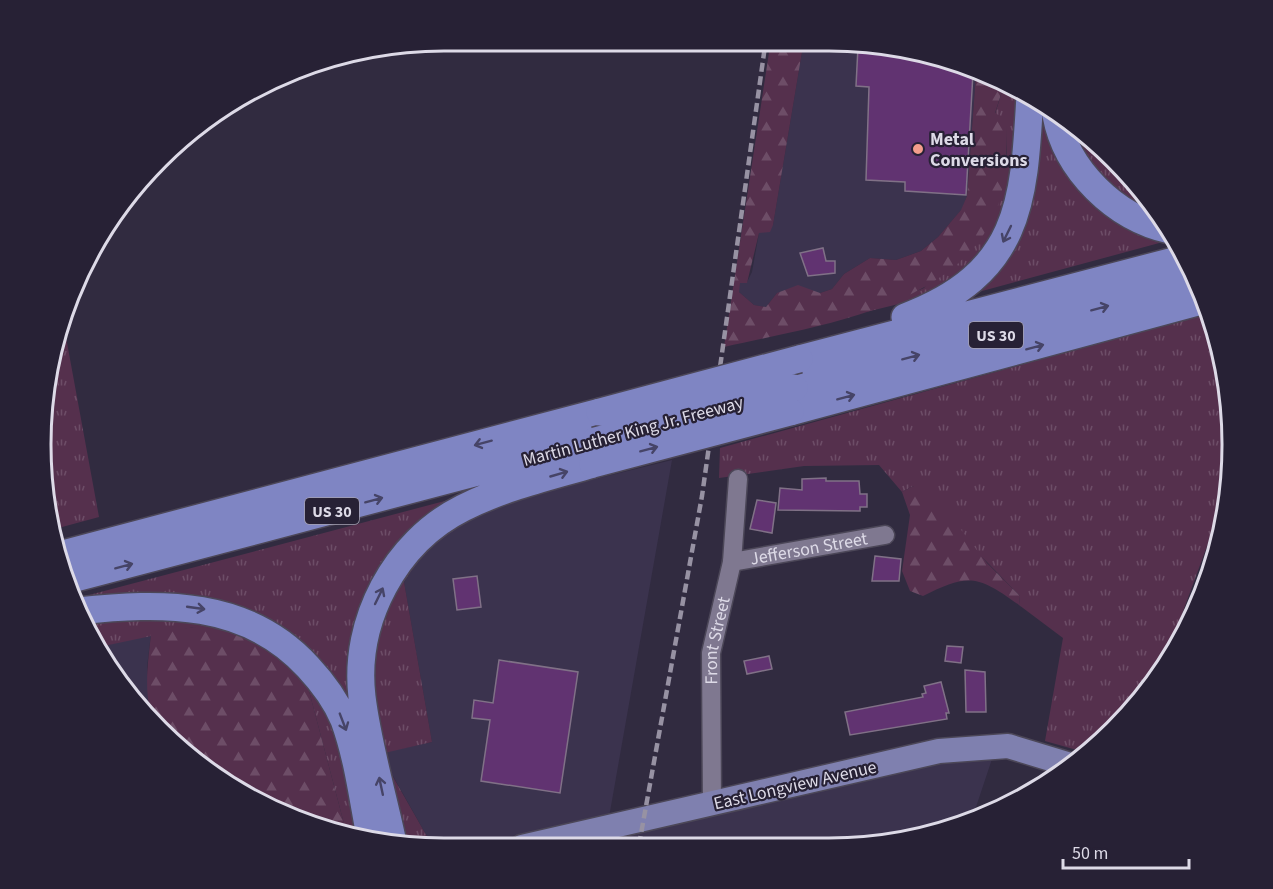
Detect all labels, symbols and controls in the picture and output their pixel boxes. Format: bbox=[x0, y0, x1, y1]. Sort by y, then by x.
place label: Metal Conversions bbox=[930, 127, 1028, 173]
marker: Metal Conversions bbox=[911, 142, 925, 156]
one-way arrow bbox=[1001, 225, 1013, 243]
one-way arrow bbox=[1090, 301, 1109, 313]
road number: US 30 bbox=[969, 322, 1023, 348]
one-way arrow bbox=[1025, 341, 1044, 353]
one-way arrow bbox=[901, 351, 920, 363]
street label: Martin Luther King Jr. Freeway bbox=[520, 390, 747, 473]
one-way arrow bbox=[836, 391, 855, 402]
one-way arrow bbox=[474, 437, 493, 449]
one-way arrow bbox=[639, 443, 658, 455]
one-way arrow bbox=[549, 468, 568, 479]
one-way arrow bbox=[364, 493, 383, 505]
road number: US 30 bbox=[305, 498, 359, 524]
street label: Jefferson Street bbox=[748, 526, 870, 572]
one-way arrow bbox=[114, 559, 133, 571]
one-way arrow bbox=[374, 588, 386, 606]
street label: Front Street bbox=[699, 594, 737, 685]
one-way arrow bbox=[186, 603, 205, 614]
one-way arrow bbox=[338, 712, 349, 730]
street label: East Longview Avenue bbox=[711, 755, 879, 816]
one-way arrow bbox=[375, 777, 386, 797]
scale bar bbox=[1063, 832, 1189, 870]
text: 50 m bbox=[1072, 841, 1108, 866]

